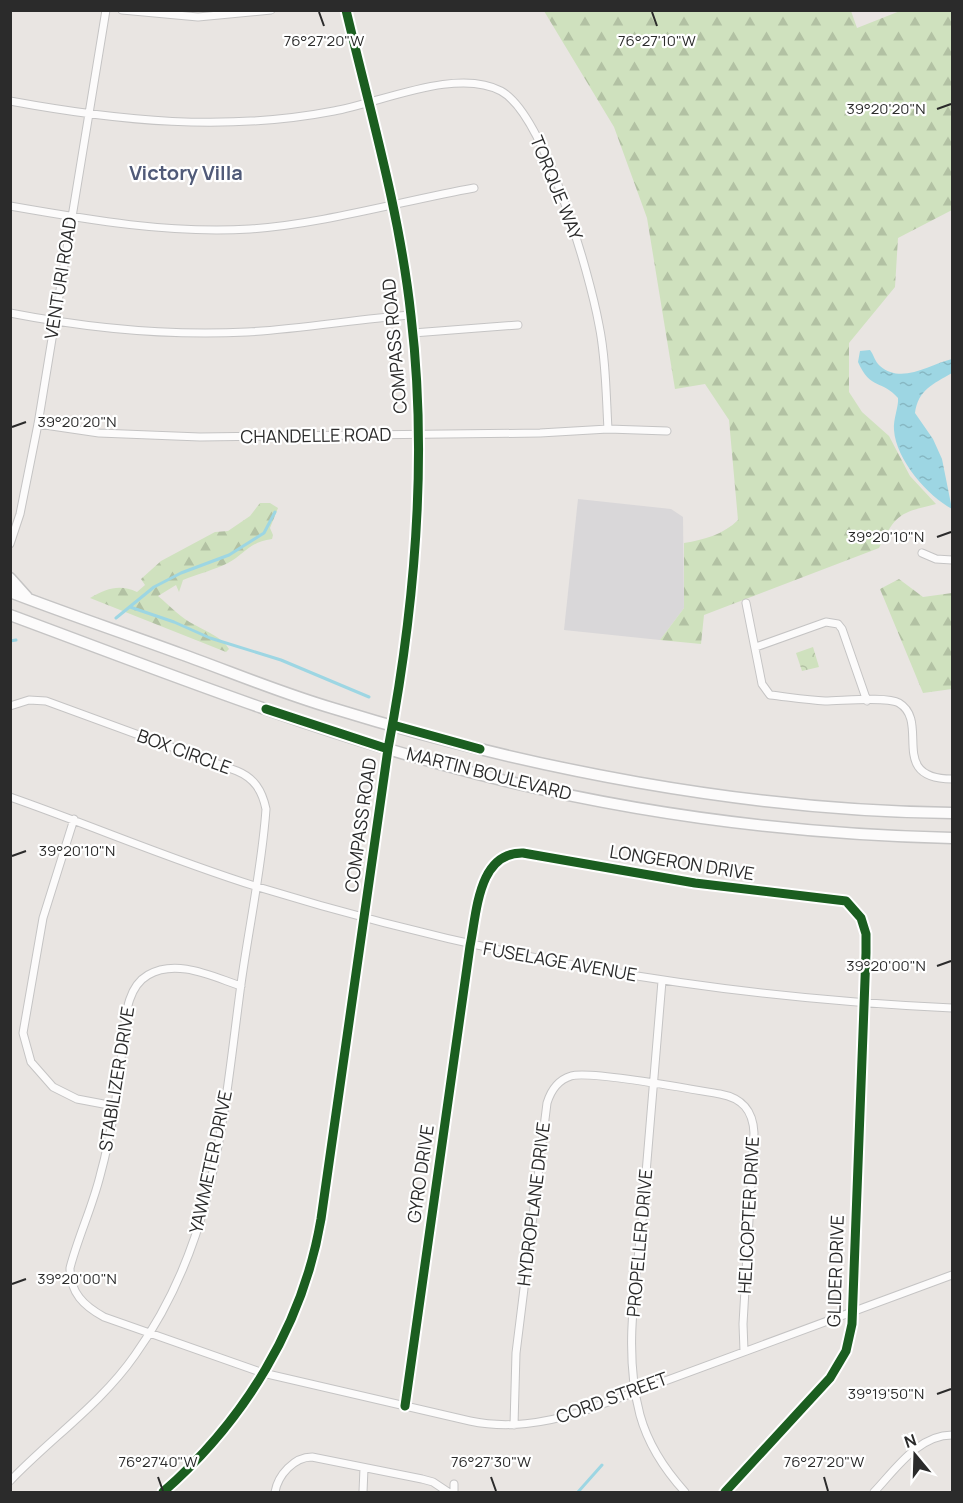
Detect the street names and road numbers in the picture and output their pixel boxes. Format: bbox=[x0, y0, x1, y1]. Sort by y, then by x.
street label: TORQUE WAY bbox=[525, 132, 589, 244]
street label: VENTURI ROAD bbox=[39, 215, 82, 341]
street label: COMPASS ROAD bbox=[376, 277, 412, 415]
street label: CHANDELLE ROAD bbox=[240, 422, 392, 448]
street label: BOX CIRCLE bbox=[134, 723, 235, 779]
street label: MARTIN BOULEVARD bbox=[404, 741, 574, 805]
street label: COMPASS ROAD bbox=[339, 756, 381, 894]
street label: LONGERON DRIVE bbox=[608, 839, 756, 885]
street label: FUSELAGE AVENUE bbox=[481, 936, 639, 986]
street label: STABILIZER DRIVE bbox=[93, 1005, 139, 1153]
street label: YAWMETER DRIVE bbox=[183, 1088, 237, 1236]
street label: HYDROPLANE DRIVE bbox=[511, 1120, 555, 1287]
street label: GYRO DRIVE bbox=[401, 1123, 439, 1225]
street label: HELICOPTER DRIVE bbox=[732, 1136, 764, 1294]
street label: PROPELLER DRIVE bbox=[621, 1168, 657, 1318]
street label: GLIDER DRIVE bbox=[821, 1215, 849, 1327]
street label: CORD STREET bbox=[552, 1366, 671, 1428]

